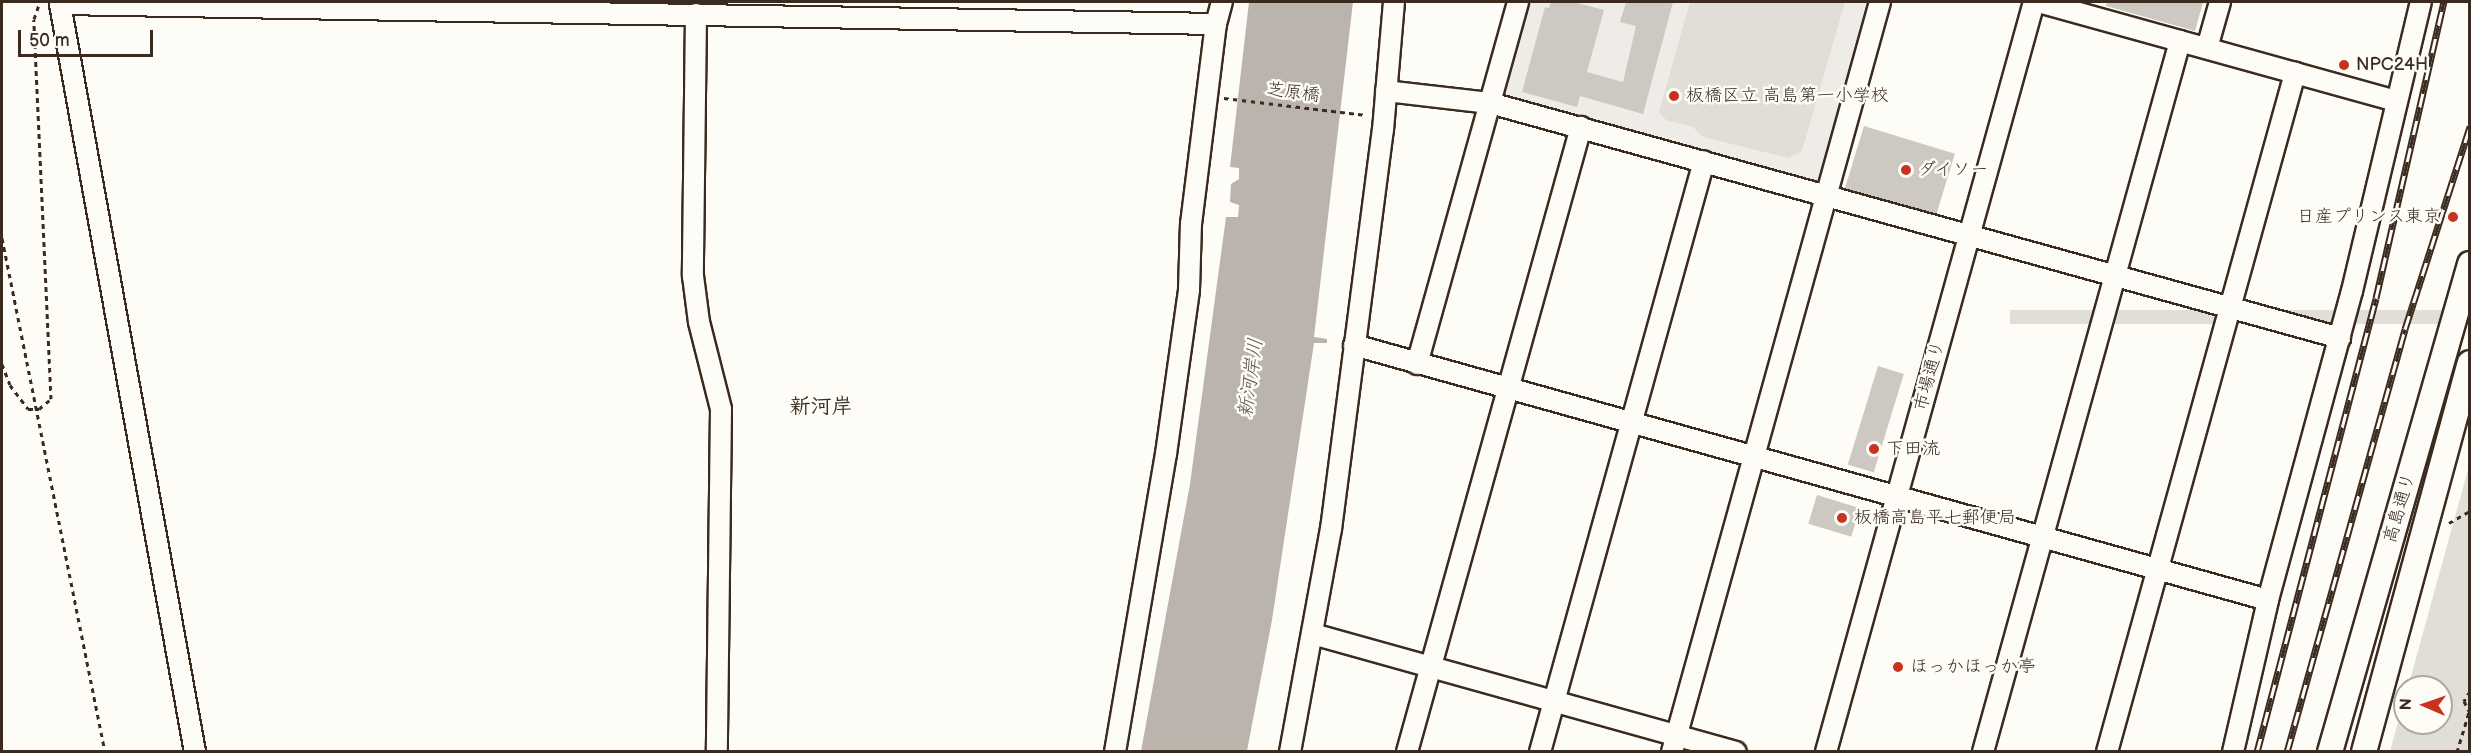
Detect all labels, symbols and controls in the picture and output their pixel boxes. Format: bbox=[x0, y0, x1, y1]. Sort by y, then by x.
scale bar bbox=[21, 18, 156, 56]
text: 50 m bbox=[29, 30, 70, 51]
place label: NPC24H bbox=[2356, 54, 2428, 76]
marker: NPC24H bbox=[2337, 58, 2351, 72]
street label: 芝原橋 bbox=[1265, 79, 1321, 107]
place label: 板橋区立 高島第一小学校 bbox=[1686, 85, 1889, 107]
marker: 板橋区立 高島第一小学校 bbox=[1667, 89, 1681, 103]
place label: ダイソー bbox=[1918, 159, 1990, 181]
marker: ダイソー bbox=[1899, 163, 1913, 177]
place label: 日産プリンス東京 bbox=[2297, 206, 2441, 228]
marker: 日産プリンス東京 bbox=[2446, 210, 2460, 224]
water label: 新河岸川 bbox=[1234, 337, 1268, 419]
street label: 市場通り bbox=[1910, 338, 1950, 414]
district label: 新河岸 bbox=[790, 394, 852, 420]
place label: 下田流 bbox=[1886, 438, 1940, 460]
marker: 下田流 bbox=[1867, 442, 1881, 456]
street label: 高島通り bbox=[2380, 470, 2420, 546]
place label: 板橋高島平七郵便局 bbox=[1854, 507, 2016, 529]
marker: 板橋高島平七郵便局 bbox=[1835, 511, 1849, 525]
place label: ほっかほっか亭 bbox=[1910, 656, 2036, 678]
marker: ほっかほっか亭 bbox=[1891, 660, 1905, 674]
north arrow bbox=[2393, 675, 2453, 735]
text: N bbox=[2397, 698, 2416, 711]

